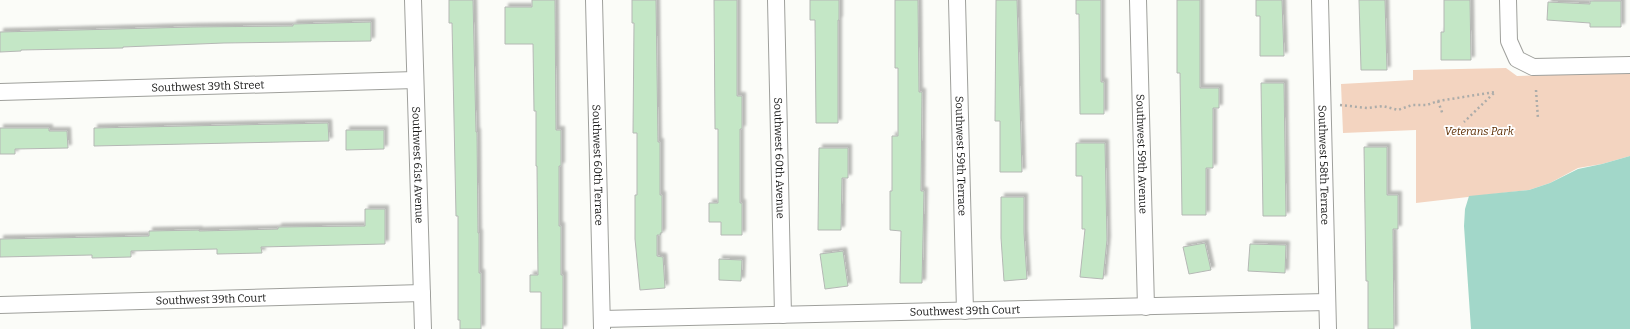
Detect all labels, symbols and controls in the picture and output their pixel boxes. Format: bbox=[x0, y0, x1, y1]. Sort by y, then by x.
street label: Southwest 39th Street bbox=[151, 78, 265, 95]
street label: Southwest 59th Avenue bbox=[1133, 94, 1150, 214]
street label: Southwest 59th Terrace bbox=[952, 96, 969, 216]
street label: Southwest 60th Avenue bbox=[771, 97, 787, 219]
street label: Southwest 60th Terrace bbox=[590, 104, 606, 226]
street label: Southwest 58th Terrace bbox=[1316, 105, 1331, 225]
street label: Southwest 61st Avenue bbox=[409, 106, 426, 224]
park label: Veterans Park bbox=[1444, 125, 1515, 138]
street label: Southwest 39th Court bbox=[155, 291, 266, 308]
street label: Southwest 39th Court bbox=[909, 303, 1020, 319]

